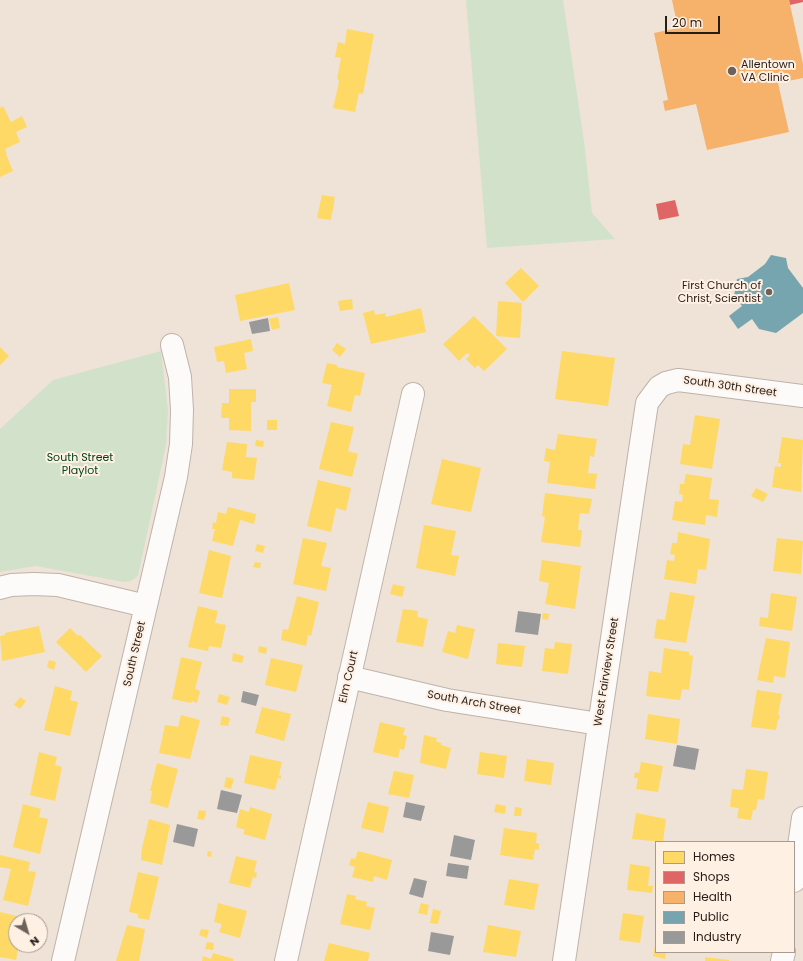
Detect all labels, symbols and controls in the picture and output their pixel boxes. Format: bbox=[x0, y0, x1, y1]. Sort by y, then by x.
scale bar bbox=[667, 8, 722, 34]
text: 20 m bbox=[672, 14, 702, 31]
place label: Allentown VA Clinic bbox=[741, 58, 795, 84]
marker: Allentown VA Clinic bbox=[726, 65, 738, 77]
place label: First Church of Christ, Scientist bbox=[678, 279, 761, 305]
marker: First Church of Christ, Scientist bbox=[764, 287, 774, 297]
street label: South 30th Street bbox=[682, 374, 778, 400]
park label: South Street Playlot bbox=[47, 451, 113, 477]
street label: West Fairview Street bbox=[592, 617, 622, 727]
street label: South Street bbox=[121, 620, 149, 688]
street label: Elm Court bbox=[337, 650, 361, 704]
street label: South Arch Street bbox=[426, 688, 522, 718]
legend bbox=[655, 841, 795, 953]
text: Homes bbox=[693, 848, 735, 865]
text: Shops bbox=[693, 868, 730, 885]
text: Health bbox=[693, 888, 732, 905]
text: Public bbox=[693, 908, 729, 925]
north arrow bbox=[8, 913, 48, 953]
text: Industry bbox=[693, 928, 741, 945]
text: N bbox=[27, 933, 43, 951]

